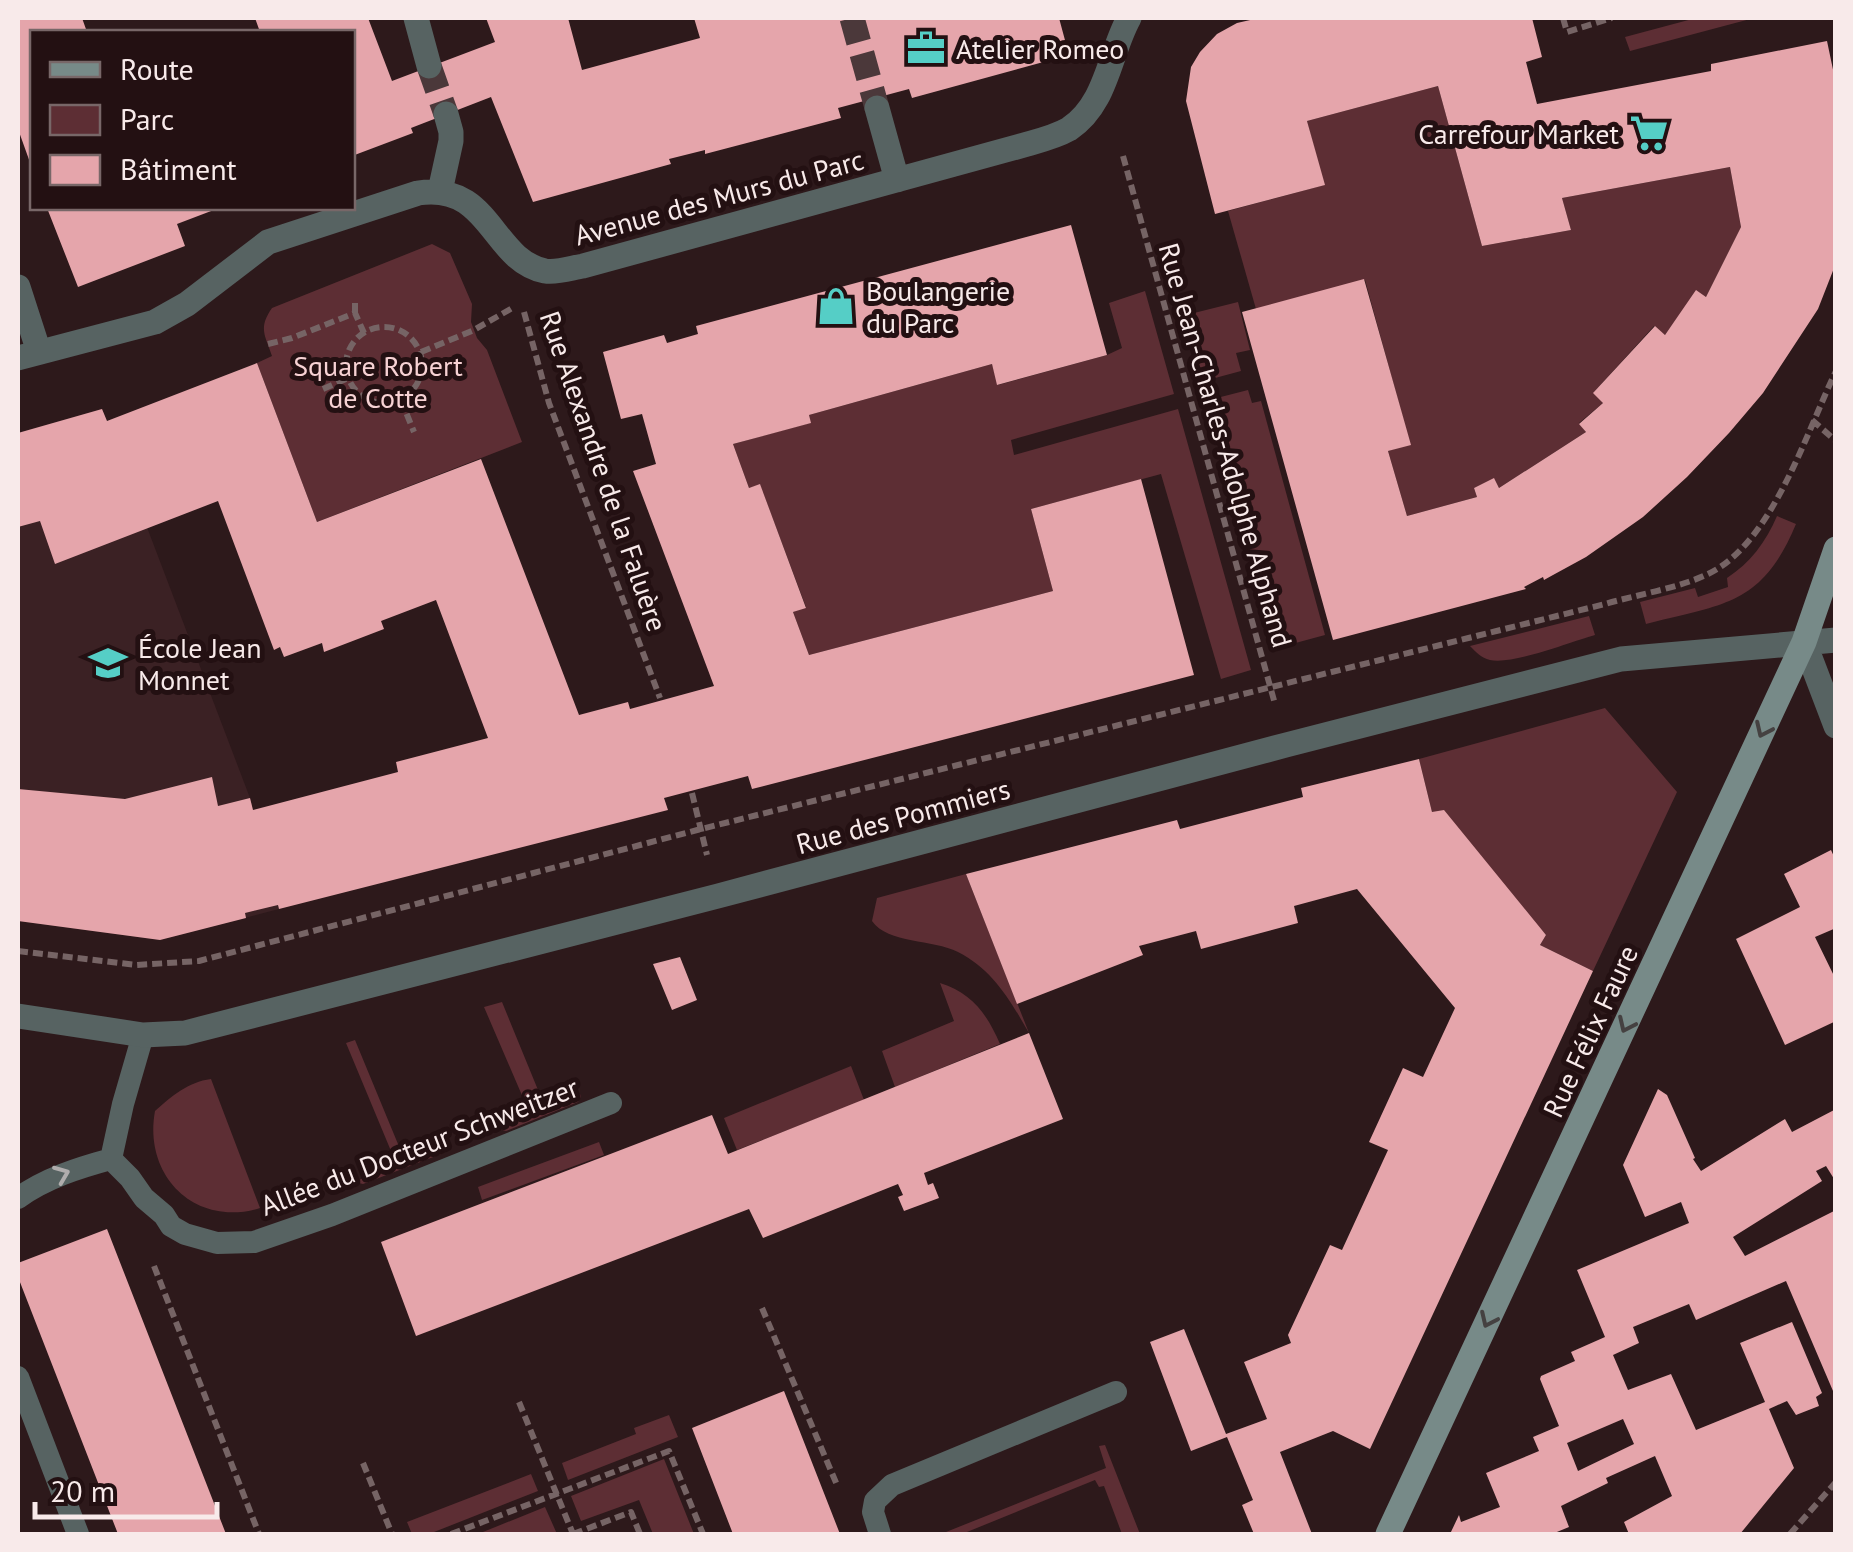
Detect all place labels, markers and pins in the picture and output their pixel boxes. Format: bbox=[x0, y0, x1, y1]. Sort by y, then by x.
office icon: Atelier Romeo bbox=[905, 27, 947, 69]
place label: Atelier Romeo bbox=[956, 30, 1124, 67]
supermarket icon: Carrefour Market bbox=[1628, 112, 1670, 154]
place label: Carrefour Market bbox=[1418, 115, 1620, 152]
place label: Boulangerie du Parc bbox=[866, 272, 1010, 341]
shop icon: Boulangerie du Parc bbox=[815, 285, 857, 327]
place label: École Jean Monnet bbox=[138, 629, 261, 698]
school or university icon: École Jean Monnet bbox=[87, 642, 129, 684]

